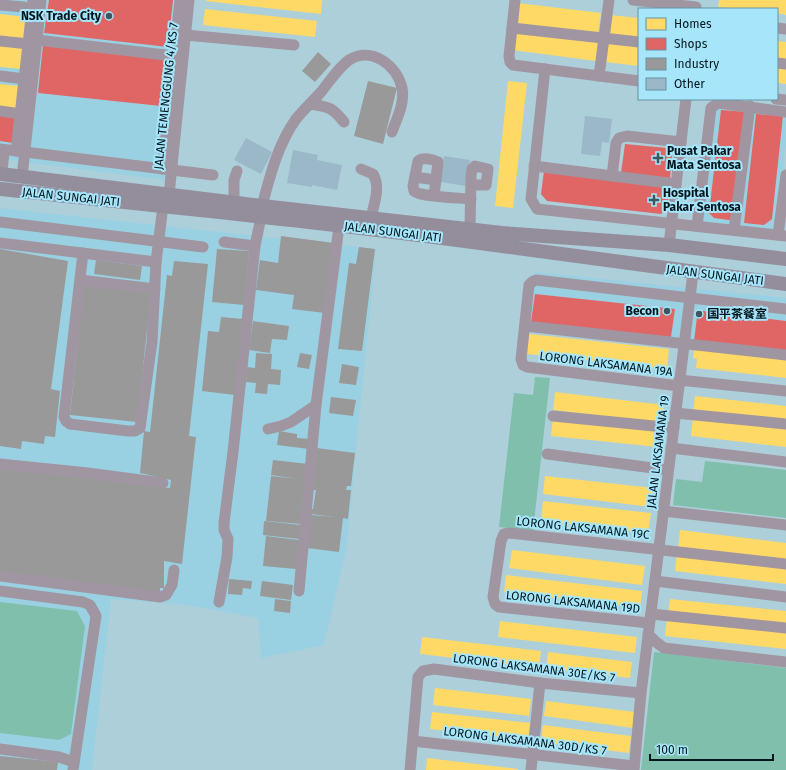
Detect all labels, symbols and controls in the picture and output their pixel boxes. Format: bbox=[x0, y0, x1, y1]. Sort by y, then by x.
legend bbox=[638, 8, 778, 100]
place label: NSK Trade City bbox=[21, 9, 102, 23]
marker: NSK Trade City bbox=[104, 11, 114, 21]
text: Homes bbox=[674, 17, 712, 31]
street label: JALAN TEMENGGUNG 4/KS 7 bbox=[151, 22, 181, 170]
text: Shops bbox=[674, 37, 708, 51]
text: Industry bbox=[674, 57, 719, 71]
text: Other bbox=[674, 77, 705, 91]
place label: Pusat Pakar Mata Sentosa bbox=[667, 144, 741, 172]
marker: Pusat Pakar Mata Sentosa bbox=[652, 152, 664, 164]
street label: JALAN SUNGAI JATI bbox=[21, 185, 121, 209]
place label: Hospital Pakar Sentosa bbox=[663, 186, 741, 214]
marker: Hospital Pakar Sentosa bbox=[648, 194, 660, 206]
street label: JALAN SUNGAI JATI bbox=[343, 219, 443, 245]
street label: JALAN SUNGAI JATI bbox=[665, 262, 765, 288]
place label: Becon bbox=[626, 304, 659, 318]
marker: Becon bbox=[662, 306, 672, 316]
place label: 国平茶餐室 bbox=[707, 307, 767, 321]
marker: 国平茶餐室 bbox=[694, 309, 704, 319]
street label: LORONG LAKSAMANA 19A bbox=[539, 349, 673, 379]
street label: JALAN LAKSAMANA 19 bbox=[644, 395, 672, 509]
street label: LORONG LAKSAMANA 19C bbox=[516, 514, 651, 542]
street label: LORONG LAKSAMANA 19D bbox=[505, 588, 641, 616]
street label: LORONG LAKSAMANA 30E/KS 7 bbox=[452, 651, 616, 685]
street label: LORONG LAKSAMANA 30D/KS 7 bbox=[443, 724, 607, 758]
scale bar bbox=[650, 736, 773, 762]
text: 100 m bbox=[656, 743, 688, 757]

